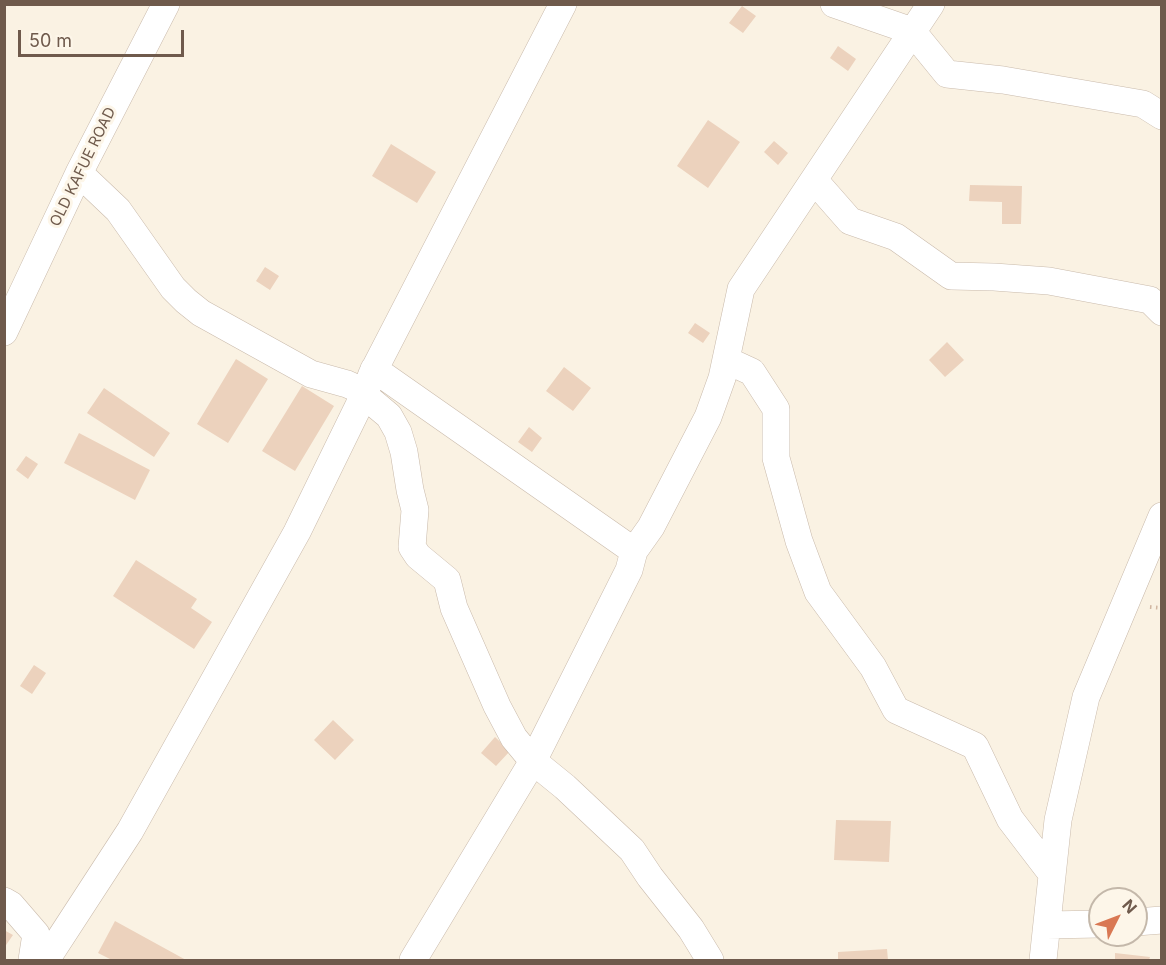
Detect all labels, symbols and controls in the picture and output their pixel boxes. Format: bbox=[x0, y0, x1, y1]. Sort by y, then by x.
scale bar bbox=[21, 18, 188, 56]
text: 50 m bbox=[29, 30, 72, 51]
street label: OLD KAFUE ROAD bbox=[46, 104, 120, 230]
north arrow bbox=[1088, 887, 1148, 947]
text: N bbox=[1118, 895, 1141, 918]

